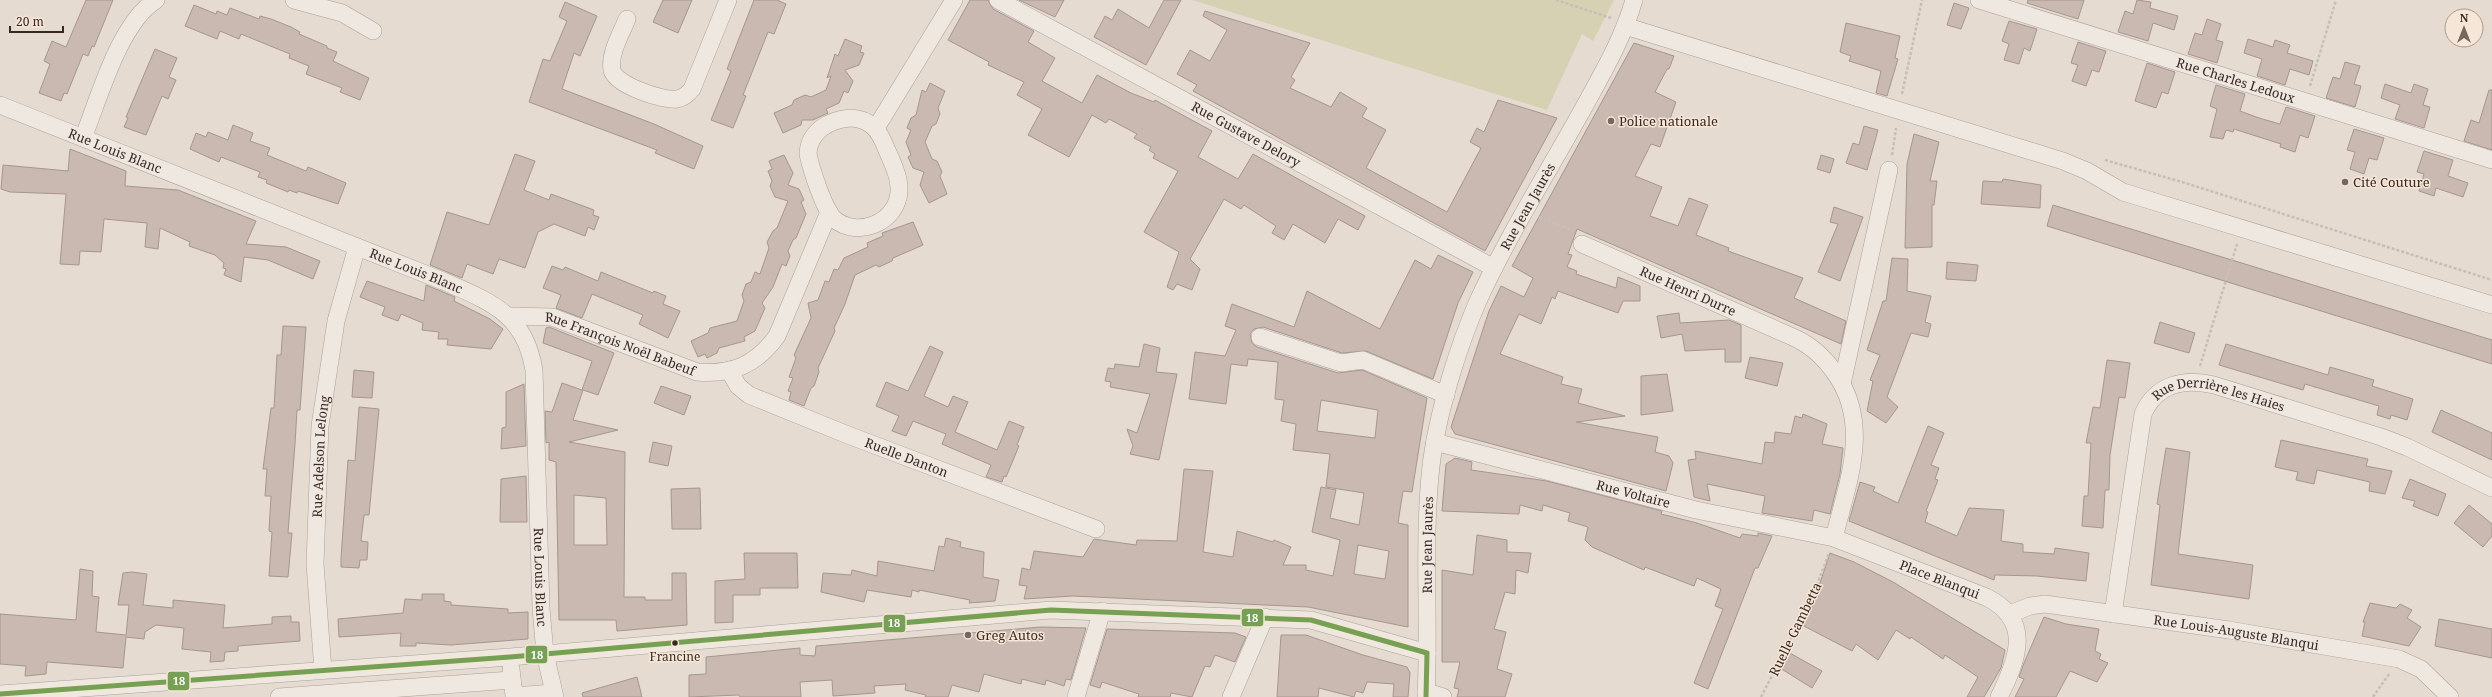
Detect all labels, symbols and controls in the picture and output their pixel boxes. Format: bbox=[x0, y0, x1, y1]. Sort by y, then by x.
scale bar bbox=[10, 8, 63, 34]
north arrow bbox=[2444, 8, 2484, 48]
text: N bbox=[2460, 10, 2469, 25]
text: 20 m bbox=[16, 13, 44, 30]
street label: Rue Charles Ledoux bbox=[2174, 53, 2298, 107]
street label: Rue Gustave Delory bbox=[1188, 97, 1305, 171]
place label: Police nationale bbox=[1619, 112, 1718, 130]
marker: Police nationale bbox=[1606, 116, 1616, 126]
street label: Rue Louis Blanc bbox=[66, 124, 165, 177]
street label: Rue Jean Jaurès bbox=[1496, 160, 1559, 253]
place label: Cité Couture bbox=[2353, 173, 2430, 191]
marker: Cité Couture bbox=[2340, 177, 2350, 187]
street label: Rue Louis Blanc bbox=[367, 244, 466, 298]
street label: Rue Henri Durre bbox=[1637, 262, 1739, 320]
street label: Rue François Noël Babeuf bbox=[545, 308, 699, 380]
street label: Rue Derrière les Haies bbox=[2148, 373, 2287, 416]
street label: Rue Adelson Lelong bbox=[308, 394, 334, 518]
street label: Ruelle Danton bbox=[862, 433, 951, 481]
street label: Rue Voltaire bbox=[1594, 475, 1672, 512]
street label: Rue Jean Jaurès bbox=[1418, 496, 1437, 594]
street label: Rue Louis Blanc bbox=[530, 527, 552, 628]
street label: Place Blanqui bbox=[1897, 555, 1983, 603]
street label: Ruelle Gambetta bbox=[1764, 579, 1826, 679]
line badge: 18 bbox=[1241, 608, 1264, 627]
text: 18 bbox=[1246, 610, 1258, 625]
street label: Rue Louis-Auguste Blanqui bbox=[2152, 610, 2320, 654]
line badge: 18 bbox=[883, 614, 906, 633]
text: 18 bbox=[888, 615, 900, 630]
place label: Greg Autos bbox=[976, 626, 1044, 644]
marker: Greg Autos bbox=[963, 630, 973, 640]
marker: Francine bbox=[670, 638, 680, 648]
line badge: 18 bbox=[525, 645, 548, 664]
text: 18 bbox=[531, 647, 543, 662]
place label: Francine bbox=[650, 648, 700, 665]
line badge: 18 bbox=[167, 671, 190, 691]
text: 18 bbox=[173, 673, 185, 688]

